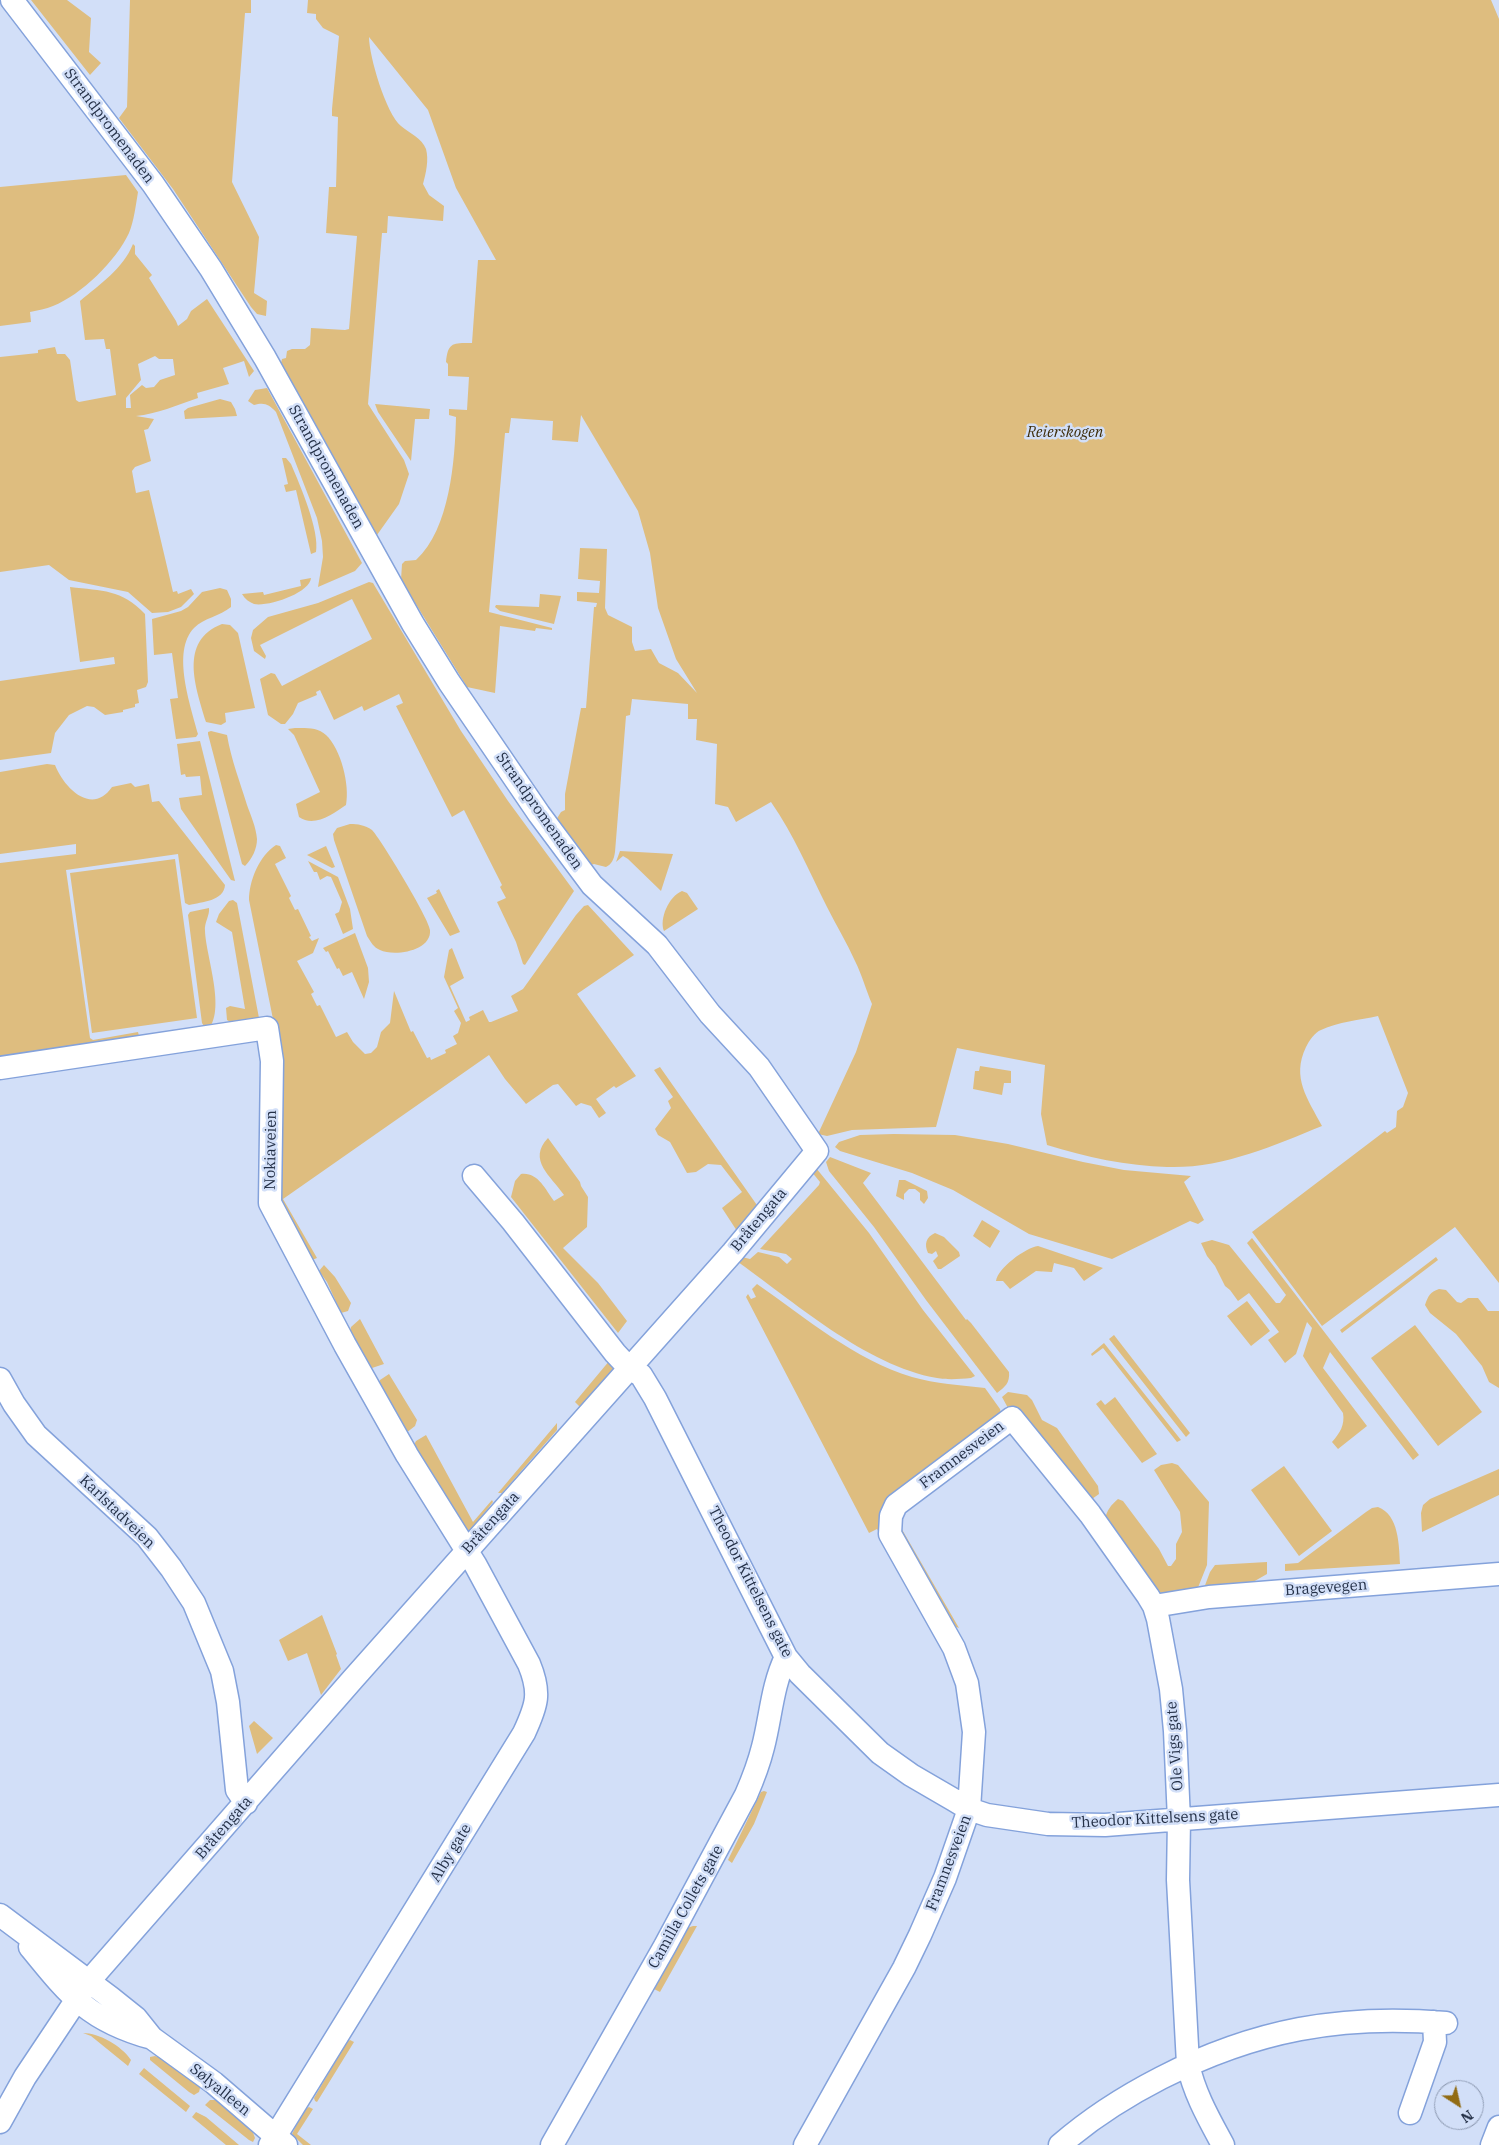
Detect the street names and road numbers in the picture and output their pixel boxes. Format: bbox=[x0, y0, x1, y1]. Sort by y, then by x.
street label: Strandpromenaden bbox=[60, 65, 158, 187]
street label: Strandpromenaden bbox=[284, 402, 368, 532]
street label: Strandpromenaden bbox=[492, 749, 586, 873]
street label: Nokiaveien bbox=[261, 1110, 281, 1190]
street label: Bråtengata bbox=[727, 1185, 791, 1255]
street label: Framnesveien bbox=[916, 1417, 1008, 1493]
street label: Karlstadveien bbox=[76, 1472, 158, 1552]
street label: Bråtengata bbox=[458, 1488, 524, 1558]
street label: Theodor Kittelsens gate bbox=[704, 1503, 796, 1661]
street label: Bragevegen bbox=[1284, 1576, 1368, 1600]
street label: Ole Vigs gate bbox=[1163, 1701, 1187, 1791]
street label: Bråtengata bbox=[192, 1793, 256, 1863]
street label: Theodor Kittelsens gate bbox=[1071, 1806, 1239, 1832]
street label: Framnesveien bbox=[922, 1813, 976, 1913]
street label: Alby gate bbox=[427, 1821, 475, 1885]
street label: Camilla Collets gate bbox=[645, 1842, 727, 1972]
street label: Sølyalleen bbox=[186, 2060, 254, 2120]

